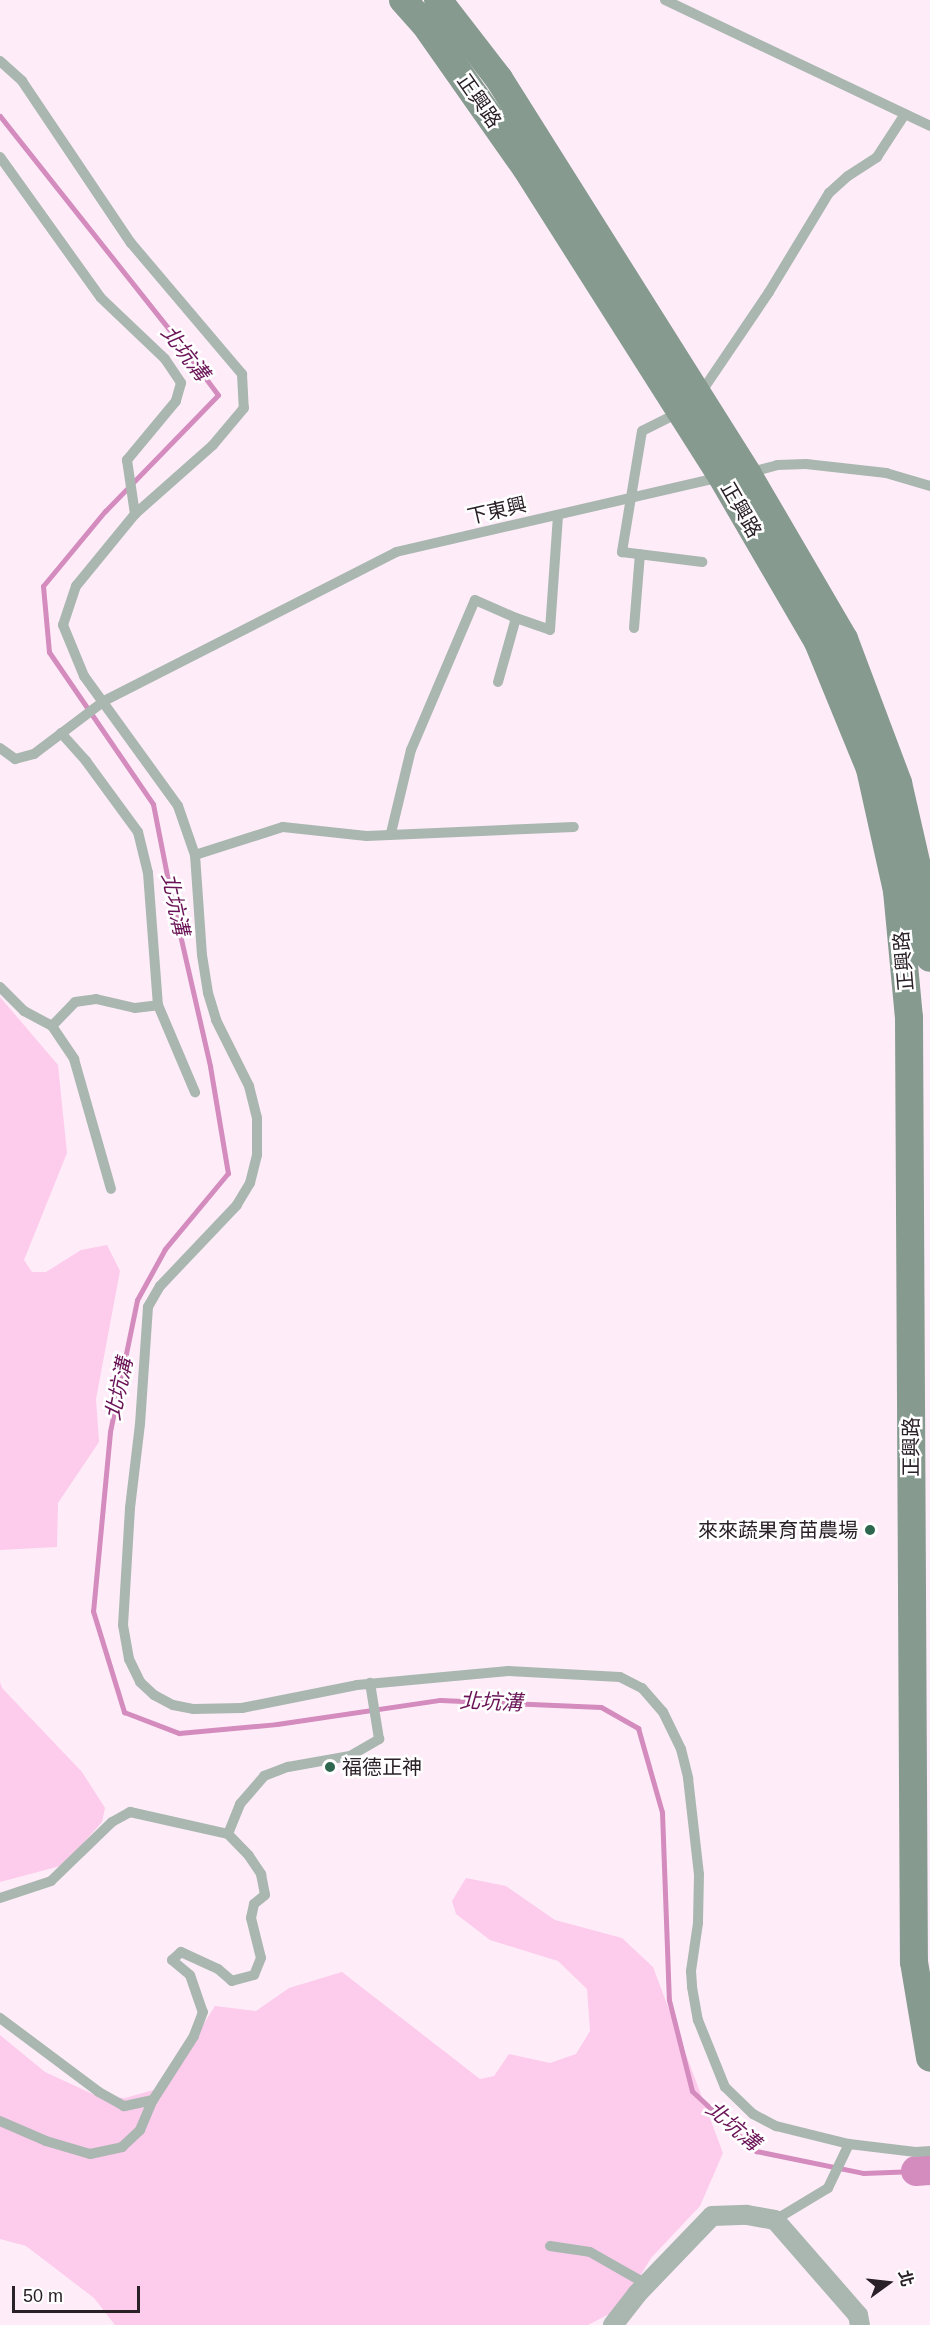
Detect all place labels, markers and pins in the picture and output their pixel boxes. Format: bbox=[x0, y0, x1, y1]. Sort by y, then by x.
place label: 來來蔬果育苗農場 bbox=[698, 1518, 858, 1542]
marker: 來來蔬果育苗農場 bbox=[863, 1523, 877, 1537]
place label: 福德正神 bbox=[342, 1755, 422, 1779]
marker: 福德正神 bbox=[323, 1760, 337, 1774]

